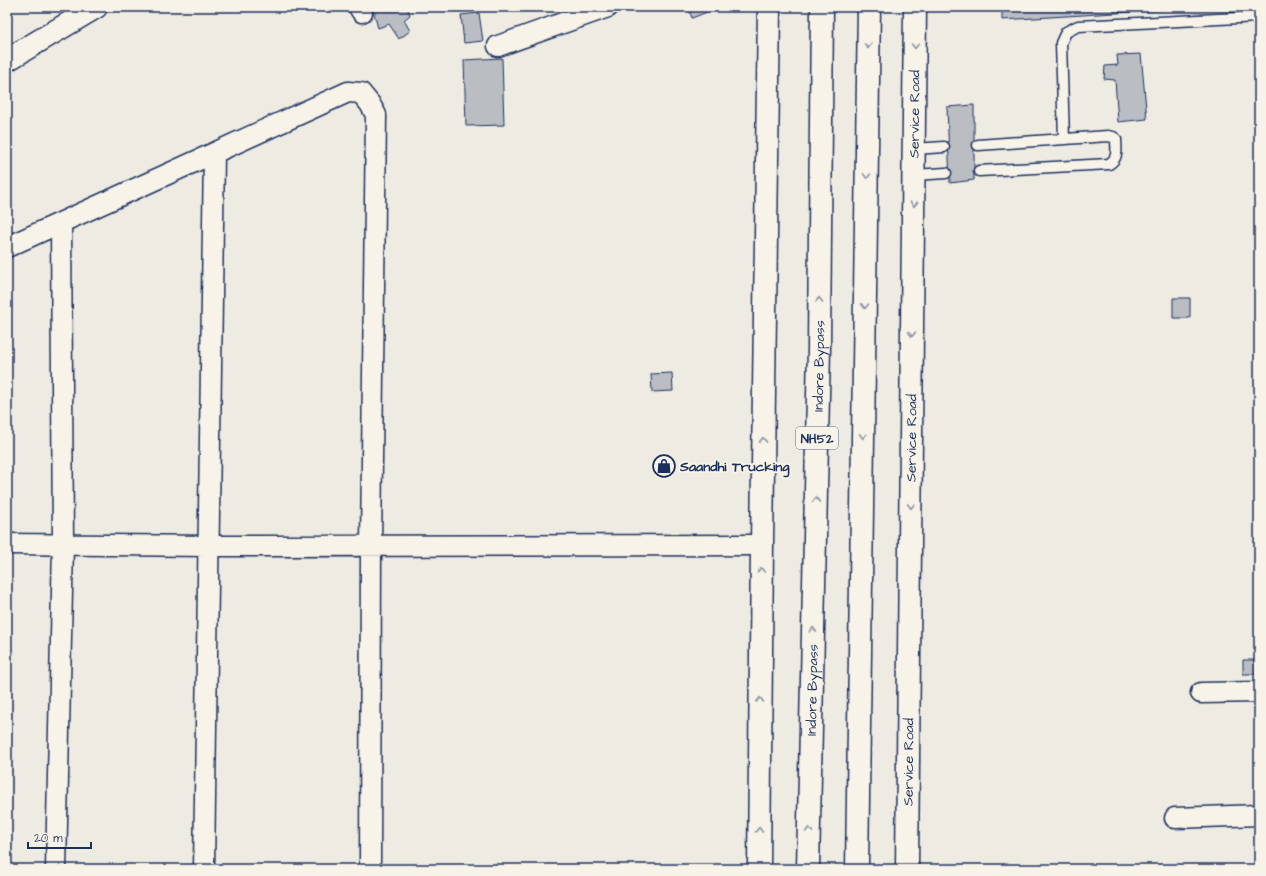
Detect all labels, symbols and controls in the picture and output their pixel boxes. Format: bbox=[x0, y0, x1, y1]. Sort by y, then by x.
one-way arrow bbox=[864, 43, 872, 49]
one-way arrow bbox=[911, 43, 919, 49]
street label: Service Road bbox=[905, 70, 925, 158]
one-way arrow bbox=[863, 173, 871, 179]
one-way arrow bbox=[910, 201, 918, 207]
one-way arrow bbox=[815, 297, 823, 303]
one-way arrow bbox=[861, 303, 869, 309]
street label: Indore Bypass bbox=[809, 320, 830, 412]
one-way arrow bbox=[908, 331, 916, 337]
street label: Service Road bbox=[902, 394, 922, 482]
road number: NH52 bbox=[796, 427, 838, 449]
one-way arrow bbox=[859, 433, 867, 439]
one-way arrow bbox=[759, 437, 767, 443]
shop icon: Saandhi Trucking bbox=[651, 453, 677, 479]
place label: Saandhi Trucking bbox=[679, 457, 790, 478]
one-way arrow bbox=[812, 497, 820, 503]
one-way arrow bbox=[906, 503, 915, 509]
one-way arrow bbox=[757, 567, 766, 573]
one-way arrow bbox=[809, 627, 817, 633]
street label: Indore Bypass bbox=[802, 644, 824, 736]
one-way arrow bbox=[756, 697, 764, 703]
street label: Service Road bbox=[899, 718, 919, 806]
scale bar bbox=[28, 824, 91, 850]
one-way arrow bbox=[755, 827, 763, 833]
one-way arrow bbox=[805, 827, 813, 833]
text: 20 m bbox=[34, 830, 63, 847]

